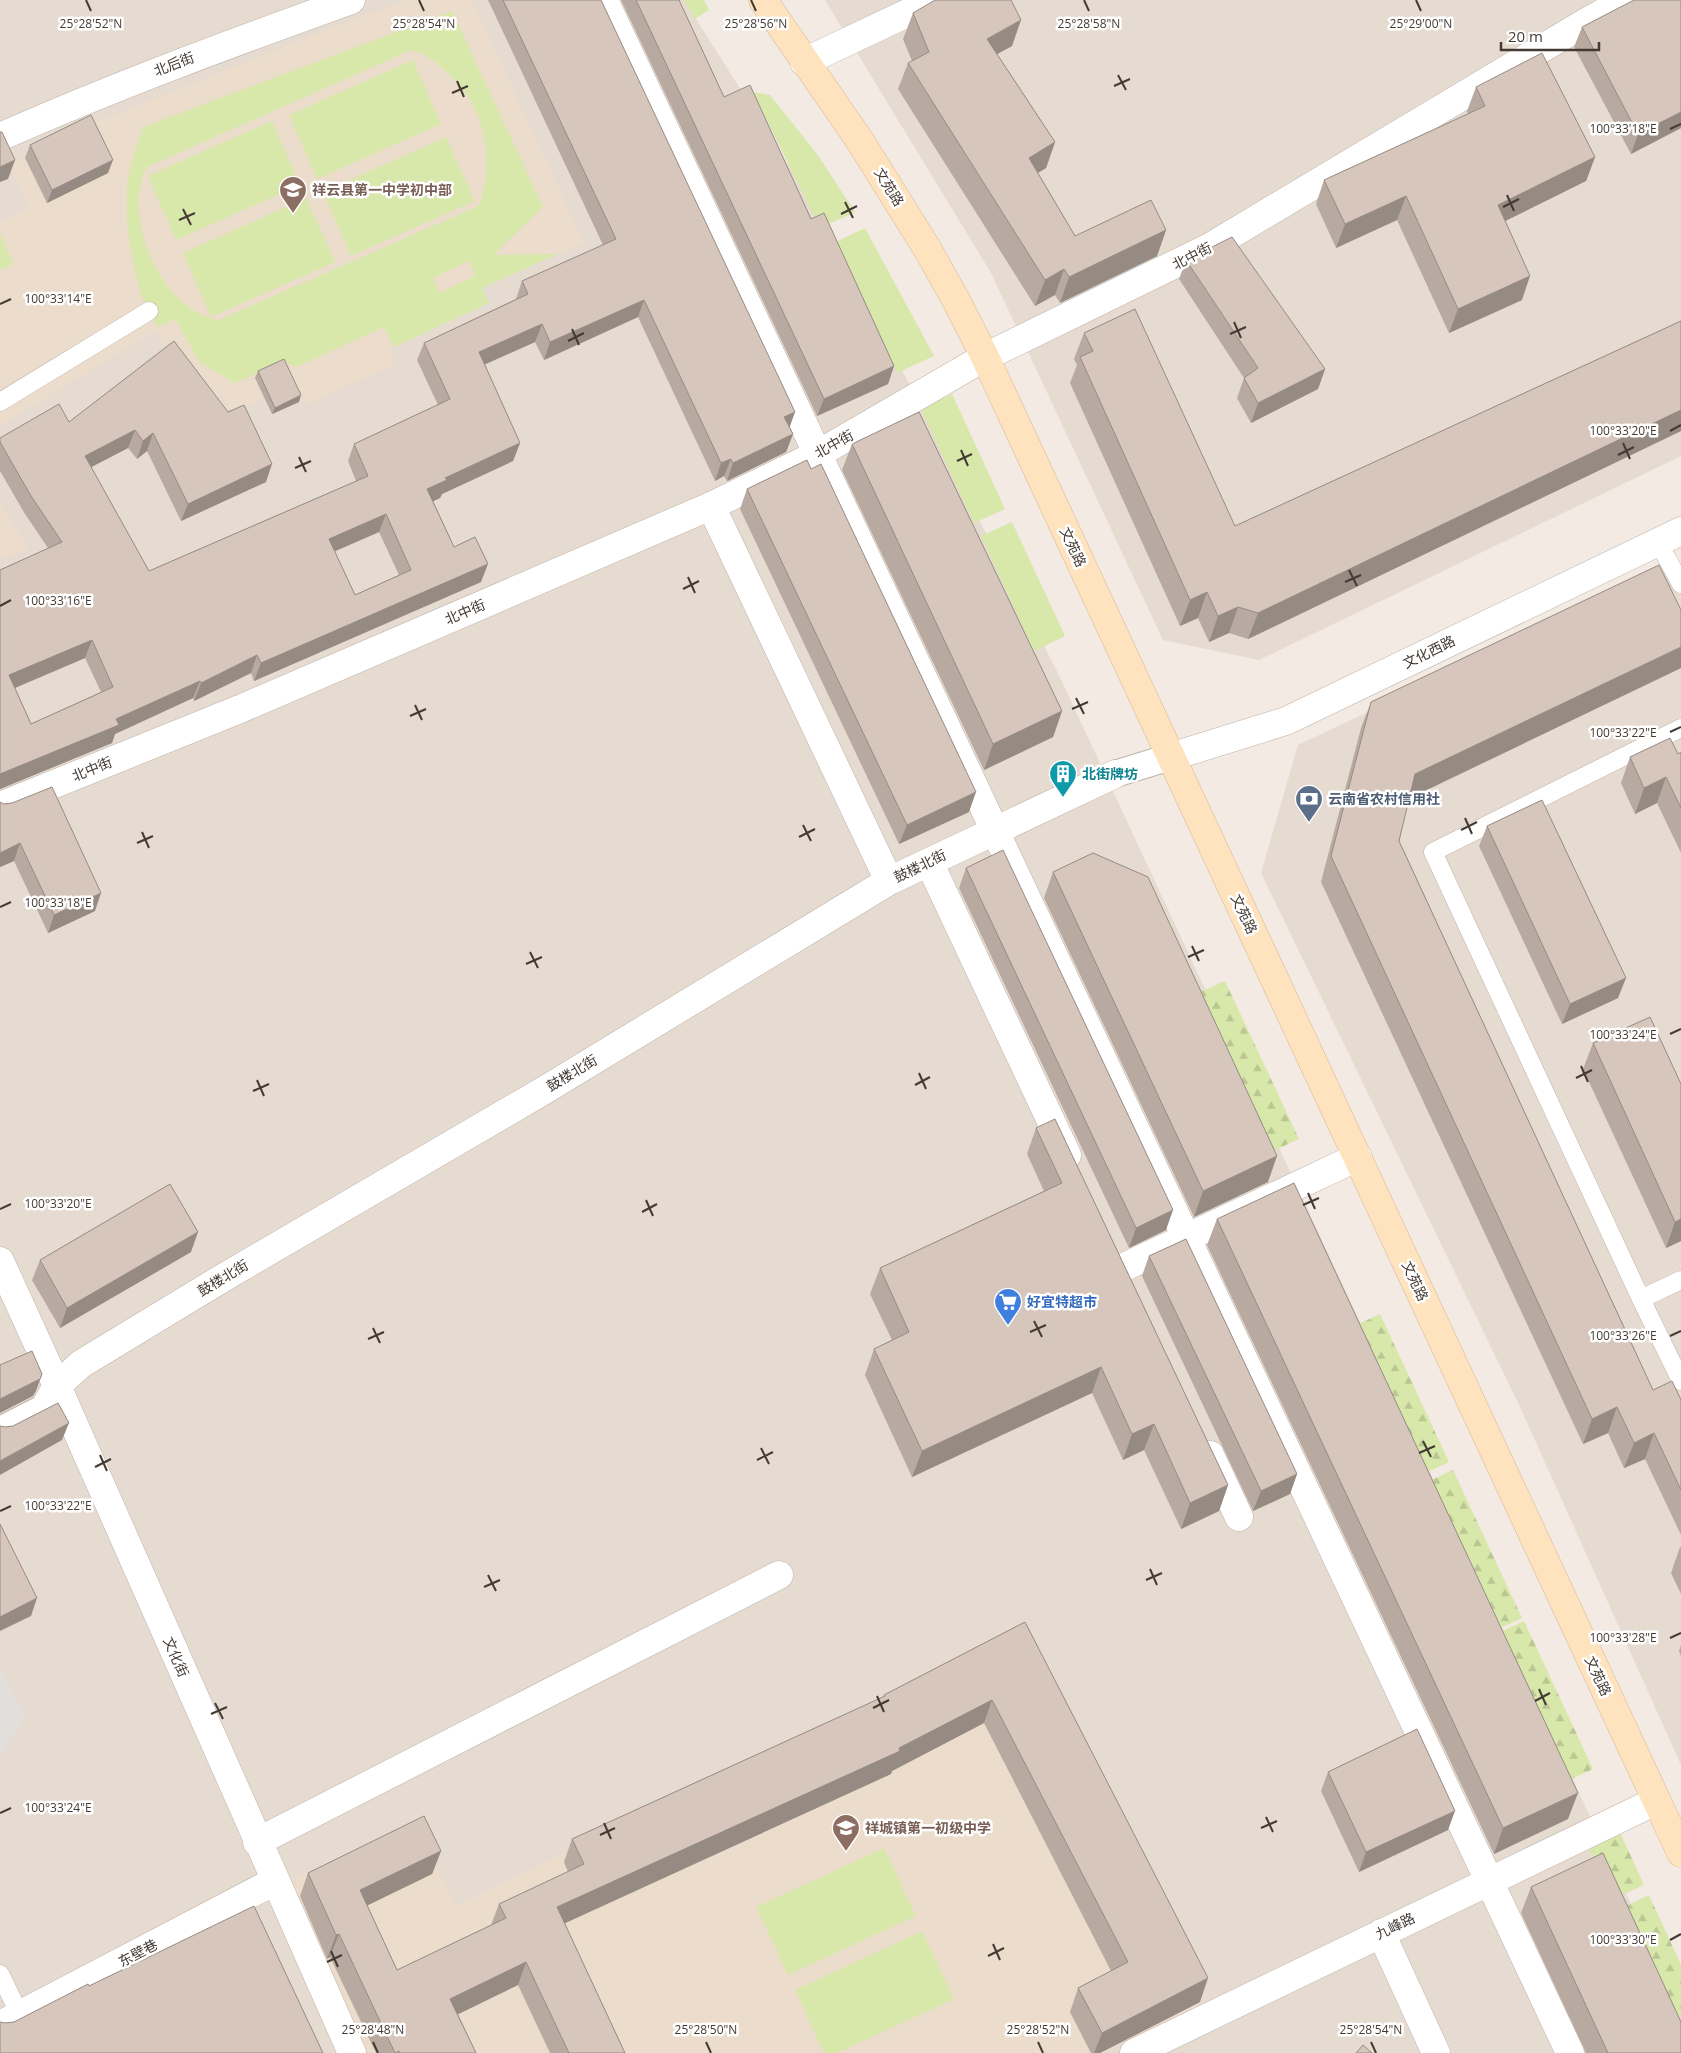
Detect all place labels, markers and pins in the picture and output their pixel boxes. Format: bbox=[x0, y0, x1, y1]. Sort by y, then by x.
school or university icon: 祥云县第一中学初中部 bbox=[278, 175, 308, 214]
place label: 祥云县第一中学初中部 bbox=[312, 180, 452, 199]
building icon: 北街牌坊 bbox=[1048, 759, 1078, 798]
place label: 北街牌坊 bbox=[1082, 764, 1138, 783]
bank icon: 云南省农村信用社 bbox=[1294, 784, 1324, 823]
place label: 云南省农村信用社 bbox=[1328, 789, 1440, 808]
supermarket icon: 好宜特超市 bbox=[993, 1287, 1023, 1326]
place label: 好宜特超市 bbox=[1027, 1292, 1097, 1311]
school or university icon: 祥城镇第一初级中学 bbox=[831, 1813, 861, 1852]
place label: 祥城镇第一初级中学 bbox=[865, 1818, 991, 1837]

